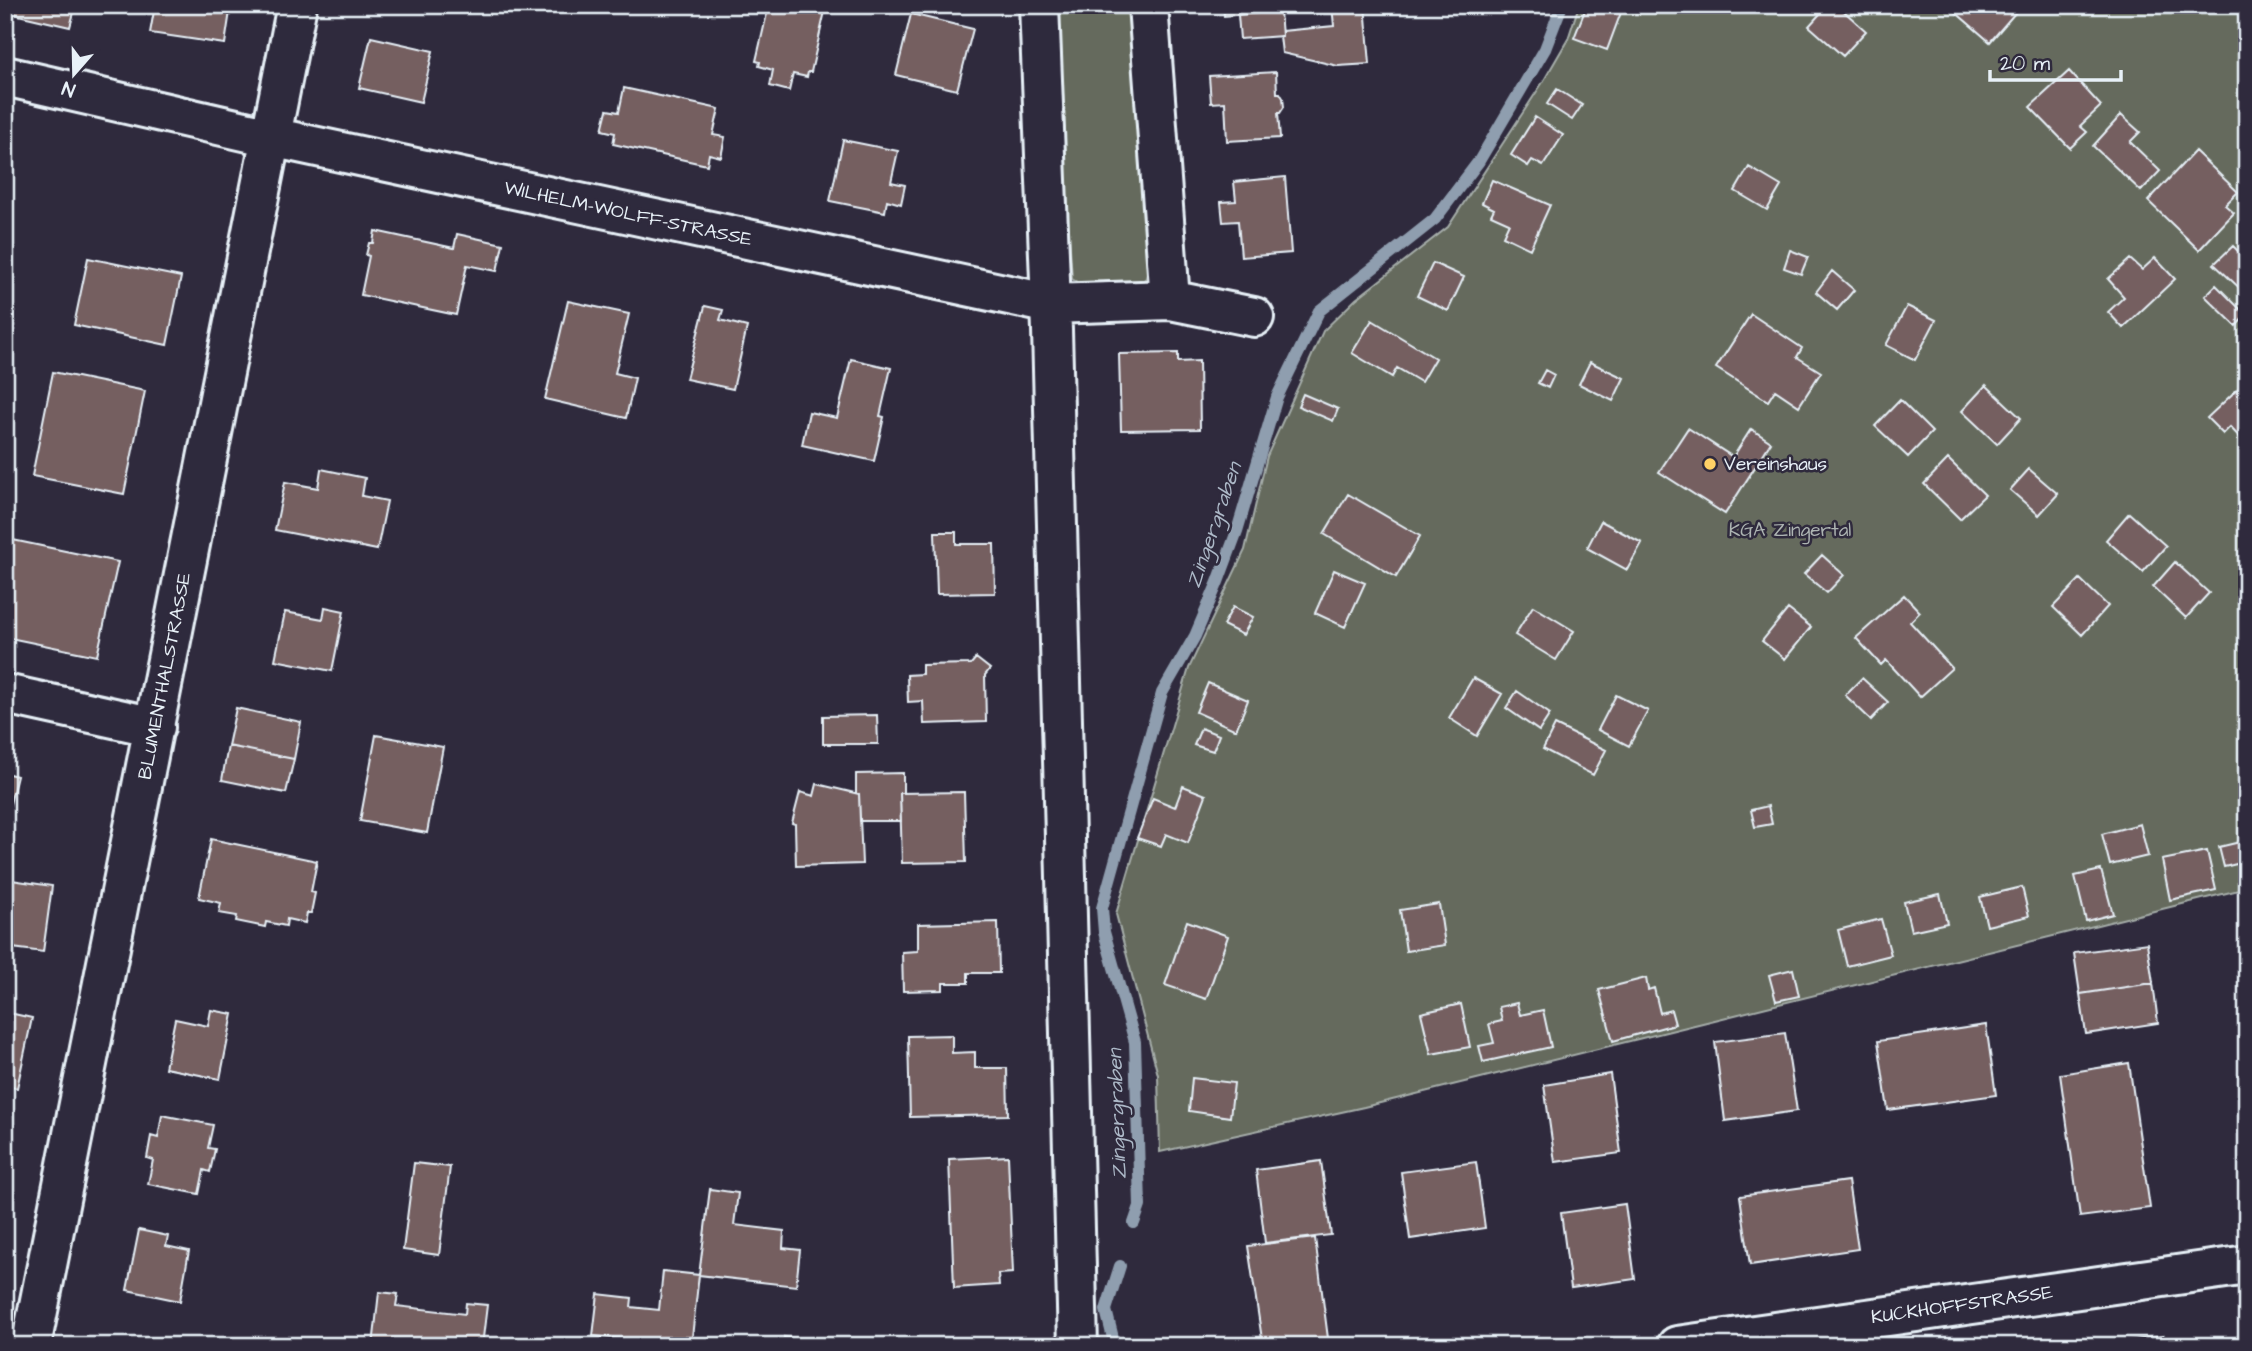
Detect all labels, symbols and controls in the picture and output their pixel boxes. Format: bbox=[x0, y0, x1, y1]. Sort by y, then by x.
north arrow bbox=[38, 38, 108, 108]
scale bar bbox=[1990, 38, 2121, 82]
text: 20 m bbox=[2000, 49, 2051, 78]
text: N bbox=[58, 74, 79, 103]
street label: WILHELM-WOLFF-STRASSE bbox=[502, 175, 754, 253]
place label: Vereinshaus bbox=[1724, 451, 1827, 478]
marker: Vereinshaus bbox=[1702, 456, 1718, 472]
water label: Zingergraben bbox=[1179, 457, 1250, 592]
park label: KGA Zingertal bbox=[1729, 517, 1851, 545]
street label: BLUMENTHALSTRASSE bbox=[132, 570, 198, 782]
water label: Zingergraben bbox=[1100, 1047, 1135, 1180]
street label: KUCKHOFFSTRASSE bbox=[1869, 1279, 2055, 1331]

